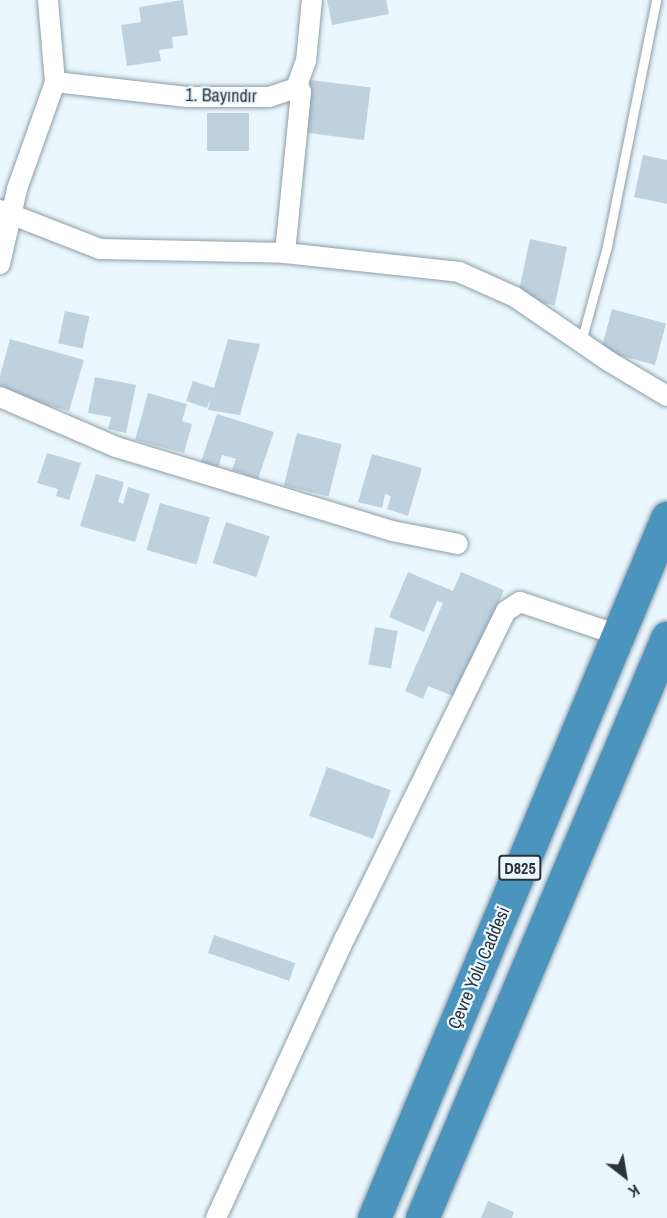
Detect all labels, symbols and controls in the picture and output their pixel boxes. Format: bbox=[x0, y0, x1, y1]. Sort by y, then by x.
street label: 1. Bayındır bbox=[185, 85, 257, 107]
road number: D825 bbox=[498, 855, 542, 881]
street label: Çevre Yolu Caddesi bbox=[443, 904, 515, 1032]
north arrow bbox=[595, 1146, 655, 1206]
text: K bbox=[625, 1180, 644, 1203]

